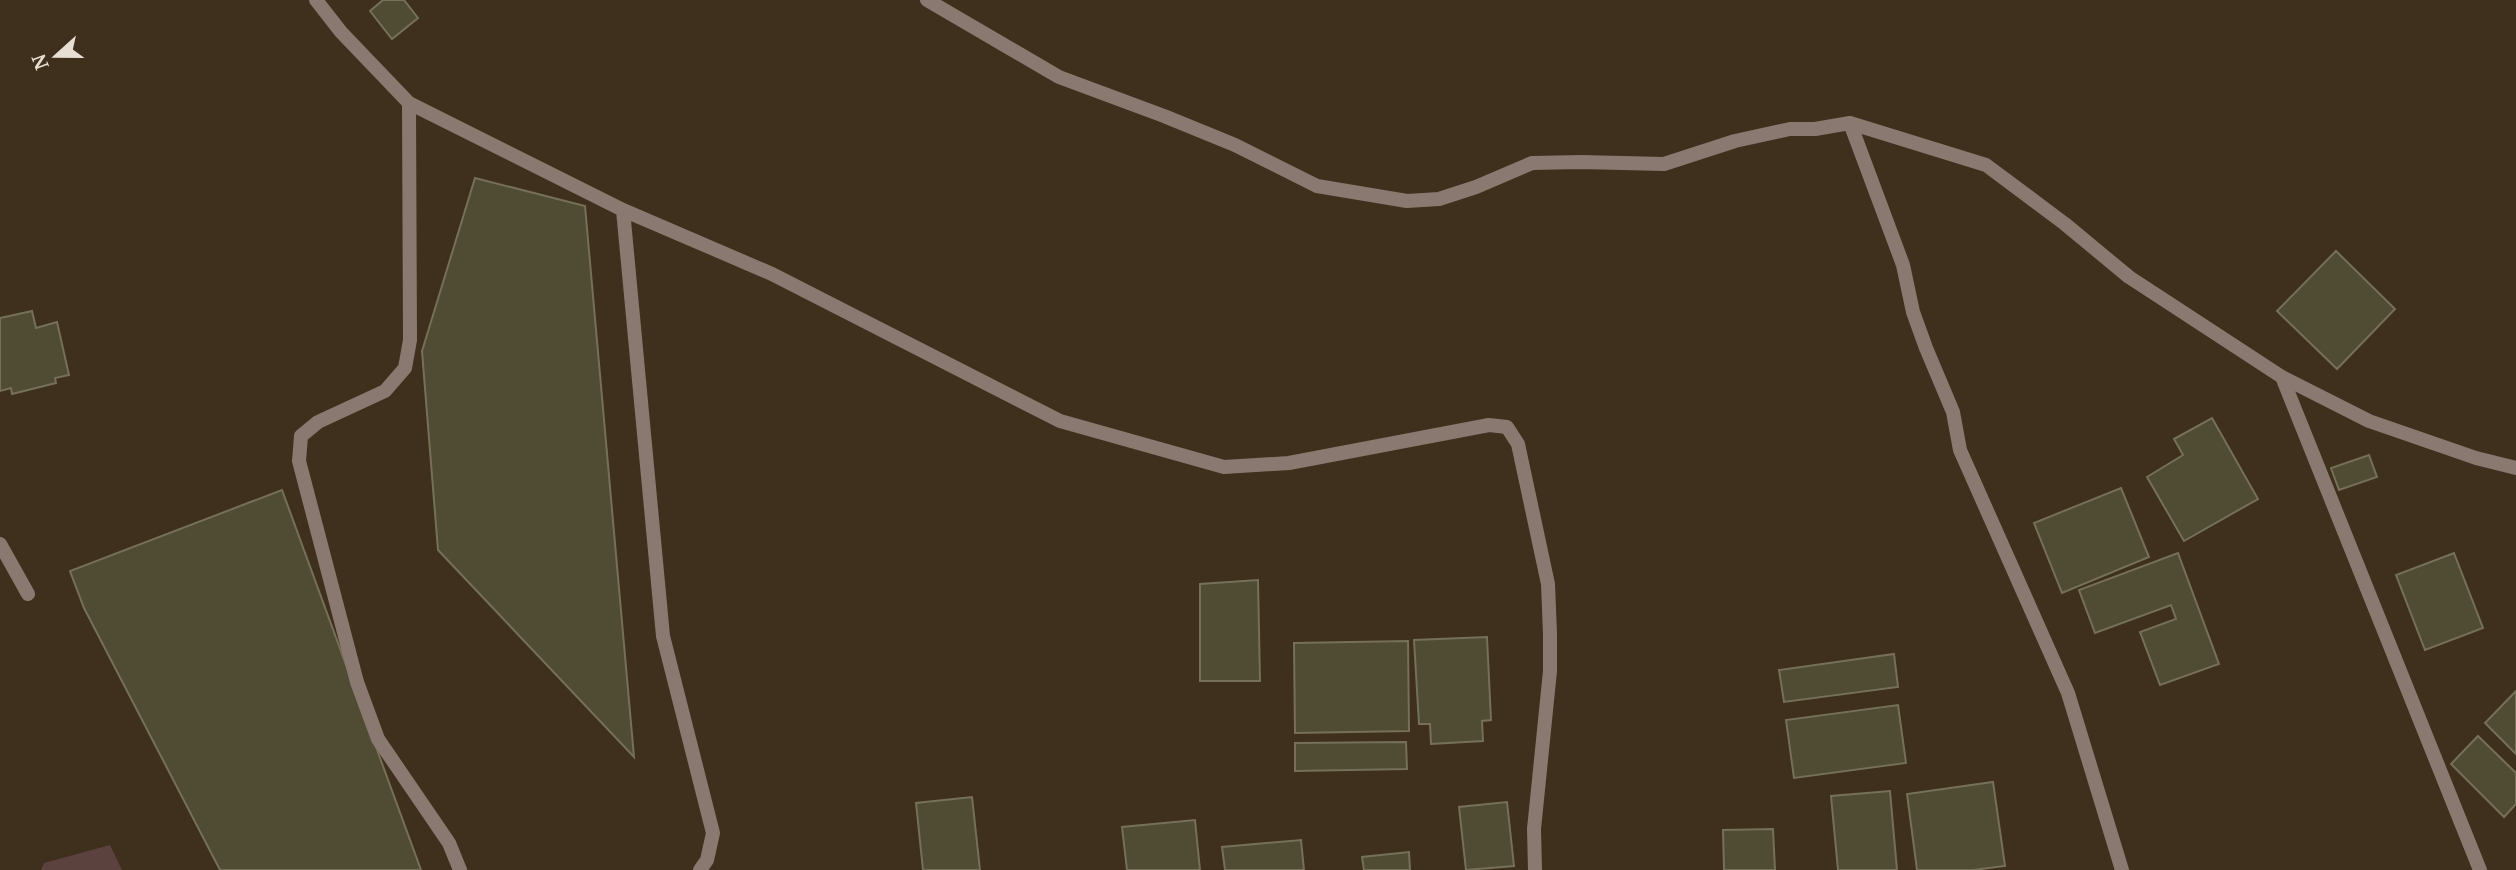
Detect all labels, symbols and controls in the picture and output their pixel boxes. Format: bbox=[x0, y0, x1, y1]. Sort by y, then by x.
north arrow bbox=[21, 21, 91, 91]
text: N bbox=[25, 50, 55, 74]

